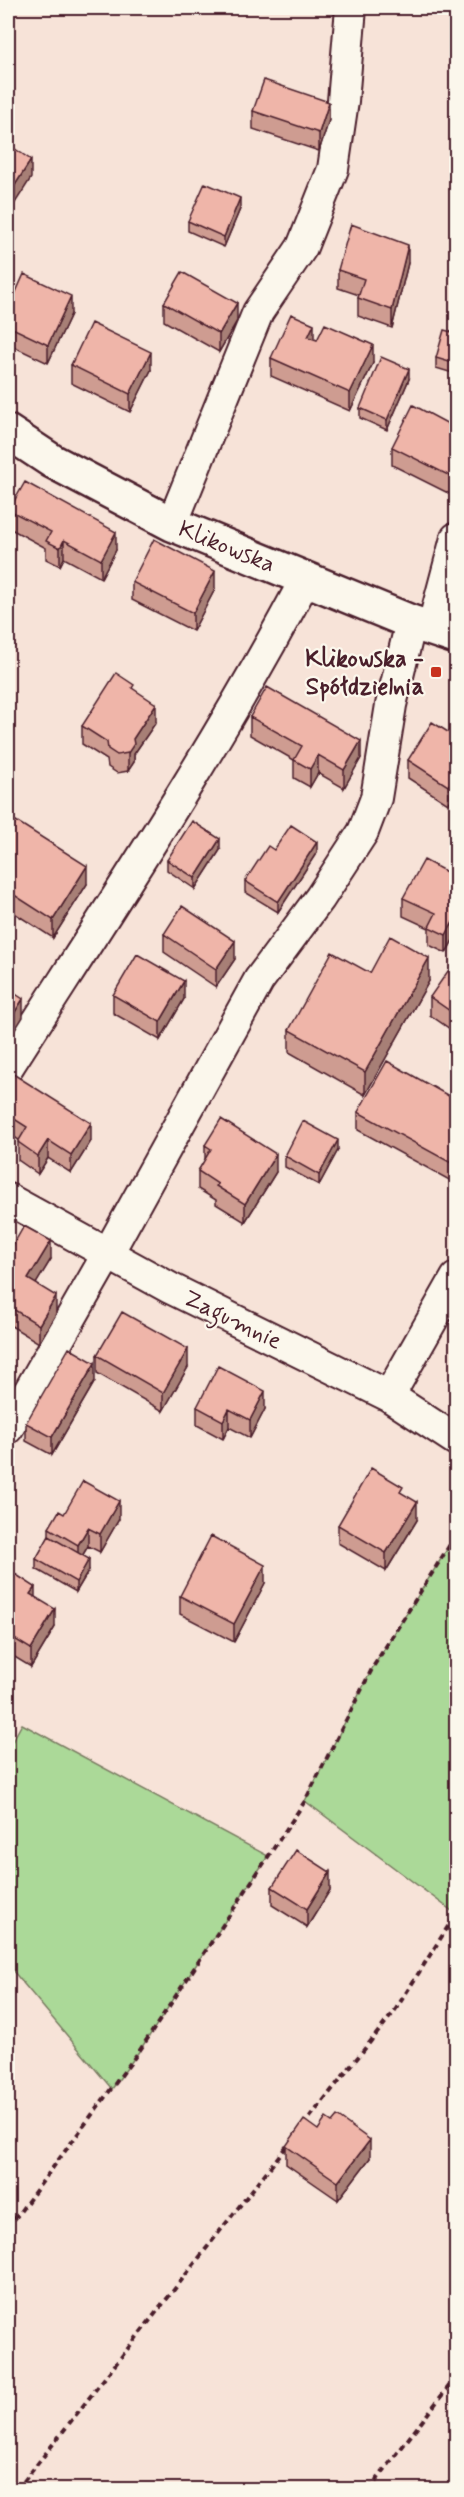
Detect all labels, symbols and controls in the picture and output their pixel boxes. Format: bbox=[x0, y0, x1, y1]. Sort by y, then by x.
street label: Klikowska bbox=[174, 514, 279, 581]
place label: Klikowska - Spółdzielnia bbox=[305, 644, 424, 703]
marker: Klikowska - Spółdzielnia bbox=[429, 665, 443, 679]
street label: Zagumnie bbox=[177, 1283, 287, 1360]

